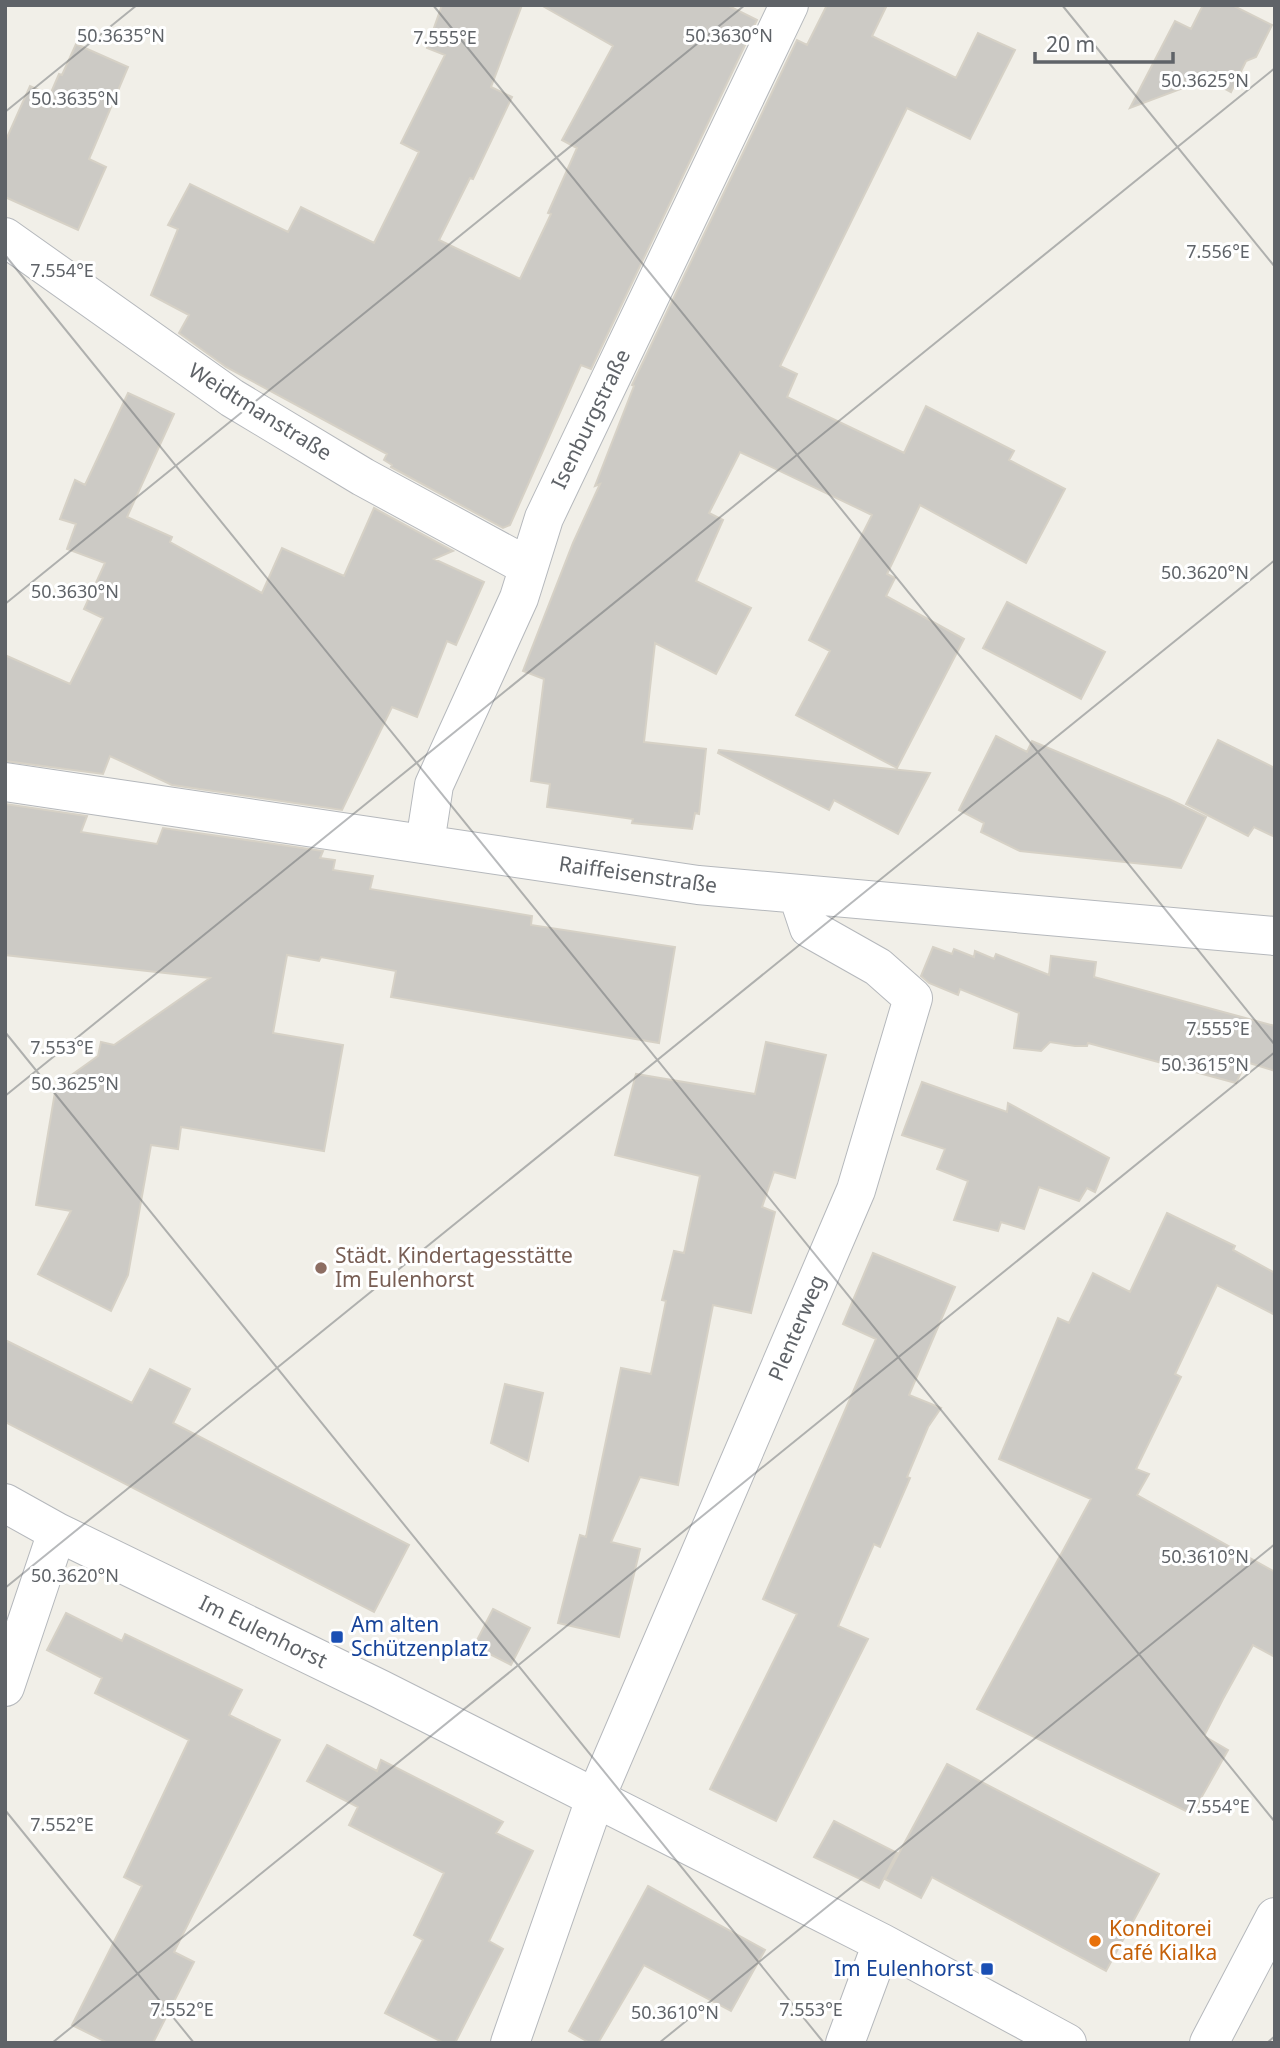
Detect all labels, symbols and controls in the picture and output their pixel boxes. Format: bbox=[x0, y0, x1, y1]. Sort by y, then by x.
scale bar bbox=[1035, 21, 1173, 65]
text: 50.3635°N bbox=[77, 23, 165, 47]
text: 50.3630°N bbox=[685, 23, 773, 47]
text: 7.555°E bbox=[413, 25, 477, 49]
text: 20 m bbox=[1046, 30, 1095, 58]
text: 50.3625°N bbox=[1161, 68, 1249, 92]
text: 50.3635°N bbox=[31, 86, 119, 110]
text: 7.556°E bbox=[1186, 239, 1250, 263]
text: 7.554°E bbox=[30, 258, 94, 282]
street label: Isenburgstraße bbox=[544, 344, 636, 493]
street label: Weidtmanstraße bbox=[184, 356, 338, 466]
text: 50.3620°N bbox=[1161, 560, 1249, 584]
text: 50.3630°N bbox=[31, 579, 119, 603]
street label: Raiffeisenstraße bbox=[557, 849, 719, 899]
text: 7.555°E bbox=[1186, 1016, 1250, 1040]
text: 7.553°E bbox=[30, 1035, 94, 1059]
text: 50.3615°N bbox=[1161, 1052, 1249, 1076]
text: 50.3625°N bbox=[31, 1071, 119, 1095]
place label: Städt. Kindertagesstätte Im Eulenhorst bbox=[335, 1241, 573, 1293]
marker: Städt. Kindertagesstätte Im Eulenhorst bbox=[313, 1260, 329, 1276]
street label: Plenterweg bbox=[761, 1270, 831, 1385]
text: 50.3610°N bbox=[1161, 1544, 1249, 1568]
text: 50.3620°N bbox=[31, 1563, 119, 1587]
street label: Im Eulenhorst bbox=[195, 1588, 332, 1674]
place label: Am alten Schützenplatz bbox=[351, 1610, 489, 1662]
marker: Am alten Schützenplatz bbox=[329, 1629, 345, 1645]
text: 7.554°E bbox=[1186, 1794, 1250, 1818]
text: 7.552°E bbox=[30, 1812, 94, 1836]
place label: Konditorei Café Kialka bbox=[1109, 1914, 1217, 1966]
marker: Konditorei Café Kialka bbox=[1087, 1933, 1103, 1949]
place label: Im Eulenhorst bbox=[834, 1954, 973, 1982]
marker: Im Eulenhorst bbox=[979, 1961, 995, 1977]
text: 7.552°E bbox=[150, 1997, 214, 2021]
text: 7.553°E bbox=[779, 1997, 843, 2021]
text: 50.3610°N bbox=[631, 2000, 719, 2024]

